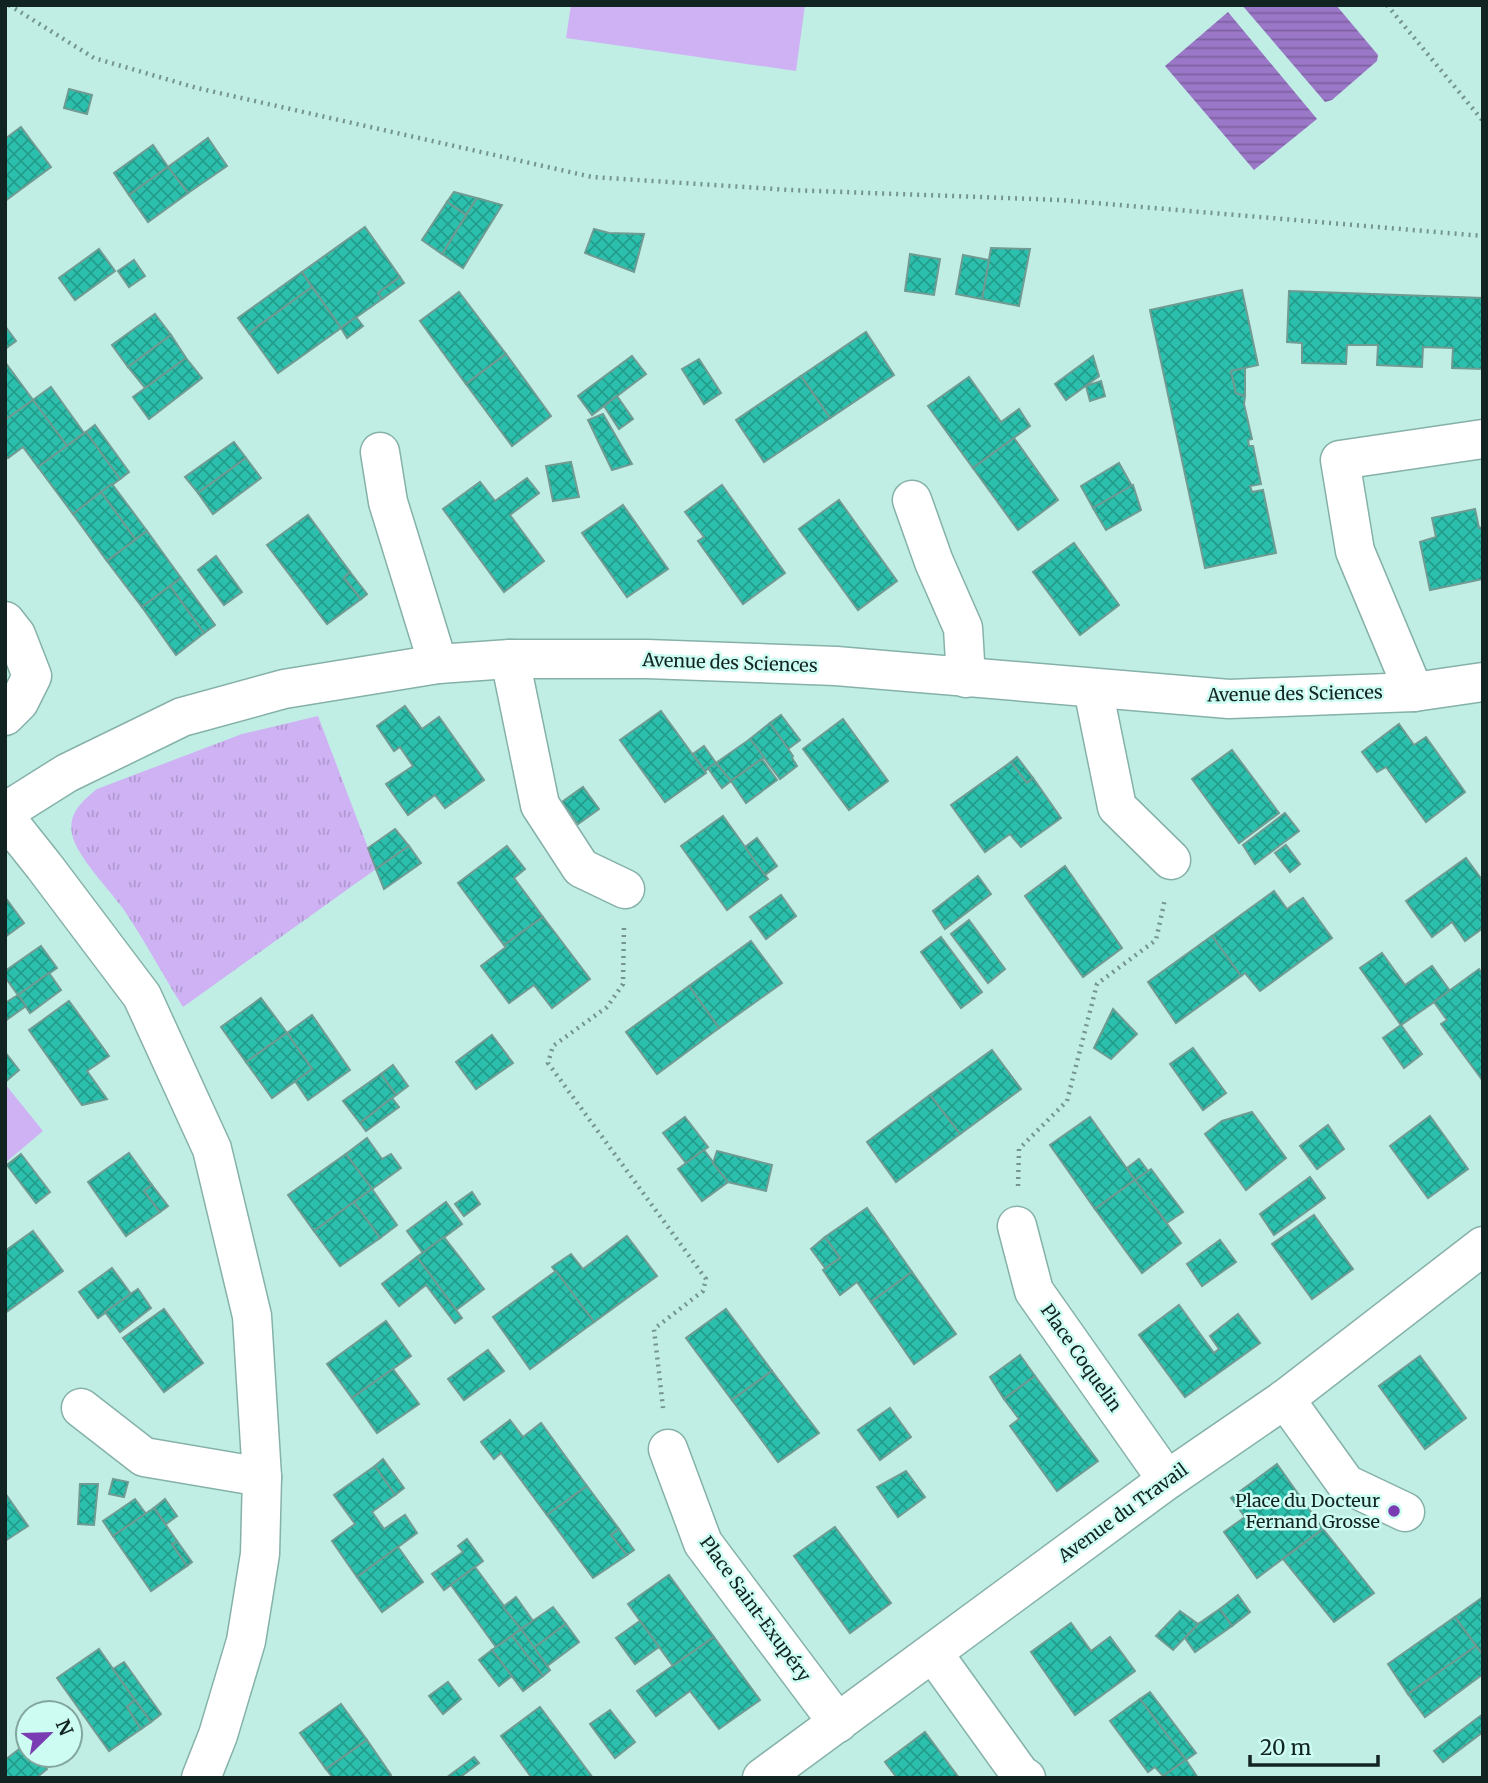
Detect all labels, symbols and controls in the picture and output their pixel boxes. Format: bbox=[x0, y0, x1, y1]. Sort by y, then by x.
street label: Avenue des Sciences bbox=[641, 648, 818, 677]
street label: Avenue des Sciences bbox=[1206, 680, 1383, 707]
street label: Place Coquelin bbox=[1036, 1299, 1127, 1416]
street label: Avenue du Travail bbox=[1053, 1458, 1192, 1568]
place label: Place du Docteur Fernand Grosse bbox=[1235, 1489, 1380, 1533]
marker: Place du Docteur Fernand Grosse bbox=[1386, 1503, 1402, 1519]
street label: Place Saint-Exupéry bbox=[695, 1532, 816, 1686]
north arrow bbox=[14, 1699, 84, 1769]
text: N bbox=[51, 1716, 79, 1739]
scale bar bbox=[1250, 1724, 1378, 1768]
text: 20 m bbox=[1260, 1734, 1312, 1761]

